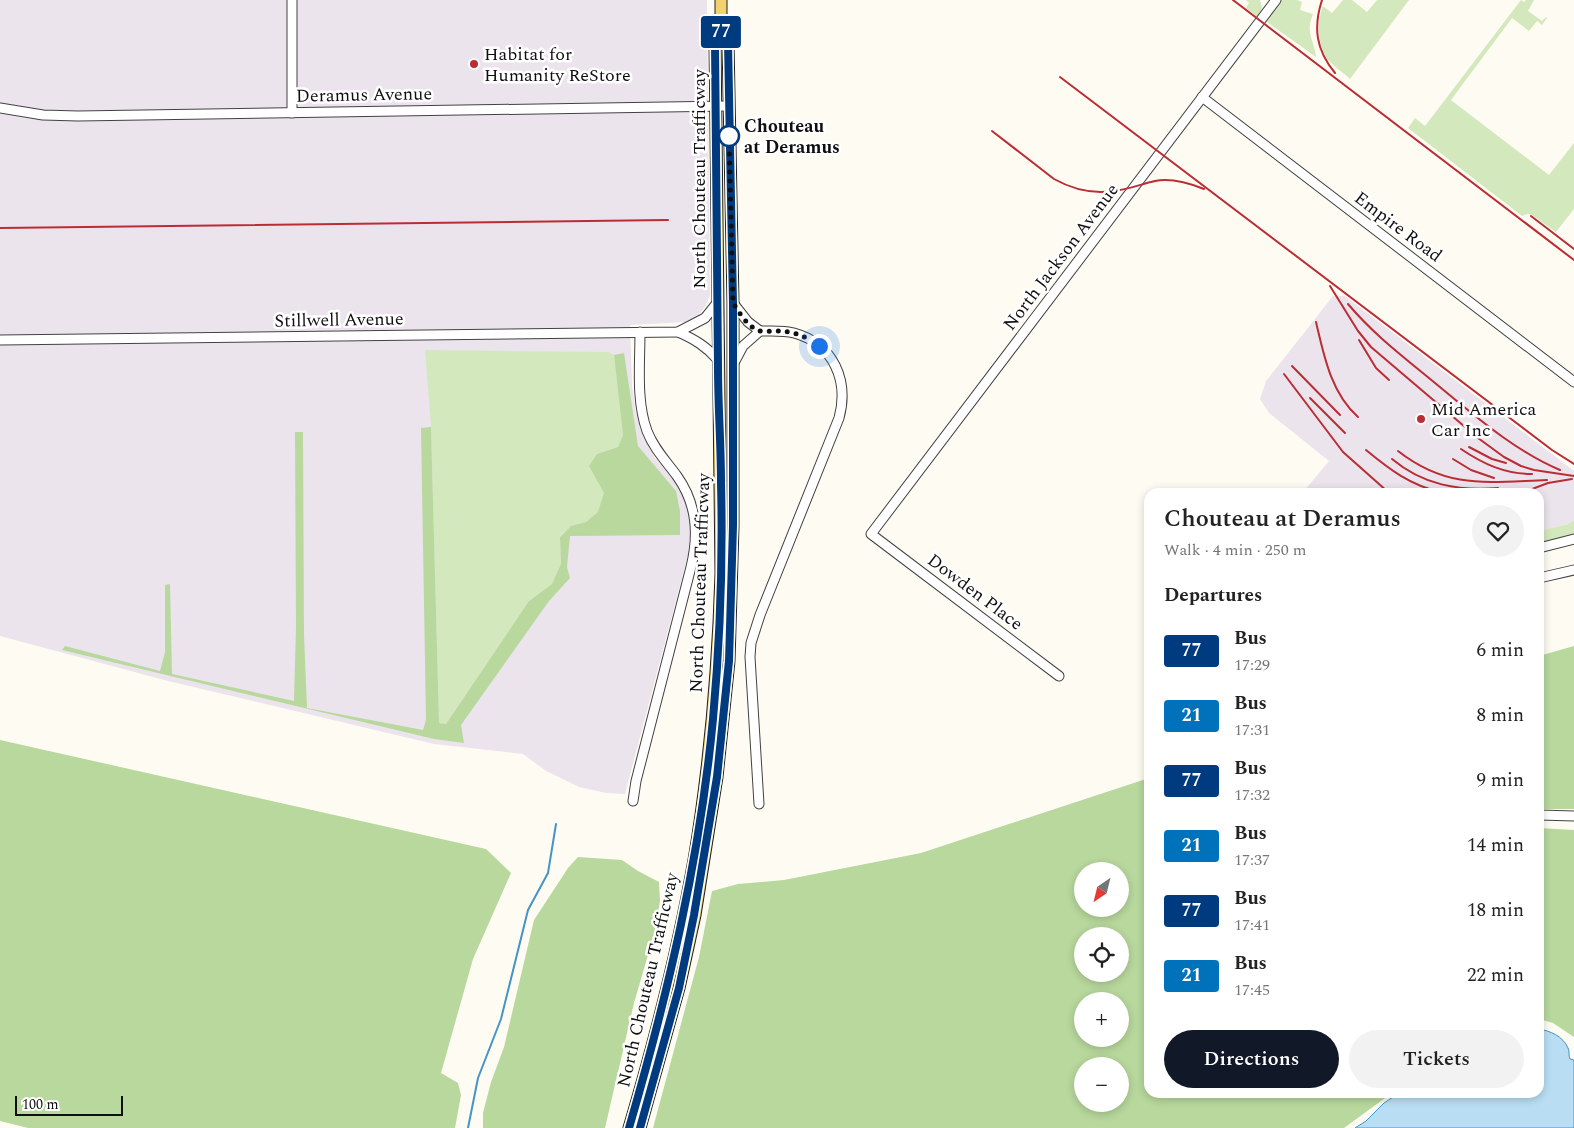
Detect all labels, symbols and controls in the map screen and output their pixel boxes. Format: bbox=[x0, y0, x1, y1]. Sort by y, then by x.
line badge: 77 bbox=[698, 16, 744, 48]
text: 77 bbox=[711, 18, 731, 45]
place label: Habitat for Humanity ReStore bbox=[484, 41, 631, 89]
marker: Habitat for Humanity ReStore bbox=[468, 58, 480, 70]
street label: North Chouteau Trafficway bbox=[686, 68, 713, 289]
street label: Deramus Avenue bbox=[296, 80, 432, 110]
place label: Chouteau at Deramus bbox=[744, 113, 840, 161]
marker: Chouteau at Deramus bbox=[718, 125, 740, 147]
street label: North Jackson Avenue bbox=[997, 178, 1125, 336]
street label: Empire Road bbox=[1348, 185, 1448, 269]
street label: Stillwell Avenue bbox=[274, 305, 404, 335]
your location bbox=[807, 334, 832, 359]
place label: Mid America Car Inc bbox=[1431, 396, 1537, 444]
marker: Mid America Car Inc bbox=[1415, 413, 1427, 425]
street label: North Chouteau Trafficway bbox=[683, 471, 717, 693]
text: Chouteau at Deramus bbox=[1164, 501, 1401, 537]
button: heart bbox=[1472, 505, 1524, 557]
text: Walk · 4 min · 250 m bbox=[1164, 538, 1307, 562]
street label: Dowden Place bbox=[921, 547, 1029, 637]
text: Departures bbox=[1164, 581, 1262, 610]
text: Bus bbox=[1234, 624, 1267, 653]
text: 6 min bbox=[1476, 636, 1524, 665]
text: 77 bbox=[1181, 637, 1202, 664]
text: 17:29 bbox=[1234, 653, 1270, 677]
text: Bus bbox=[1234, 689, 1267, 718]
text: 8 min bbox=[1476, 701, 1524, 730]
text: 21 bbox=[1181, 702, 1202, 729]
text: 17:31 bbox=[1234, 718, 1270, 742]
text: Bus bbox=[1234, 754, 1267, 783]
text: 9 min bbox=[1476, 766, 1524, 795]
text: 77 bbox=[1181, 767, 1202, 794]
text: 17:32 bbox=[1234, 783, 1270, 807]
text: Bus bbox=[1234, 819, 1267, 848]
text: 14 min bbox=[1467, 831, 1524, 860]
text: 21 bbox=[1181, 832, 1202, 859]
text: 17:37 bbox=[1234, 848, 1270, 872]
north arrow bbox=[1074, 862, 1129, 918]
map controls bbox=[1074, 862, 1129, 1112]
street label: North Chouteau Trafficway bbox=[610, 869, 686, 1090]
text: Bus bbox=[1234, 884, 1267, 913]
text: 18 min bbox=[1467, 896, 1524, 925]
text: 77 bbox=[1181, 897, 1202, 924]
text: 17:41 bbox=[1234, 913, 1270, 937]
button: locate bbox=[1074, 927, 1129, 982]
text: Bus bbox=[1234, 949, 1267, 978]
text: 22 min bbox=[1467, 961, 1524, 990]
text: 21 bbox=[1181, 962, 1202, 989]
text: 17:45 bbox=[1234, 978, 1270, 1002]
button: + bbox=[1074, 992, 1129, 1047]
button: Directions bbox=[1164, 1030, 1339, 1088]
button: Tickets bbox=[1349, 1030, 1524, 1088]
button: − bbox=[1074, 1057, 1129, 1112]
scale bar bbox=[15, 1093, 122, 1116]
text: 100 m bbox=[22, 1094, 59, 1115]

